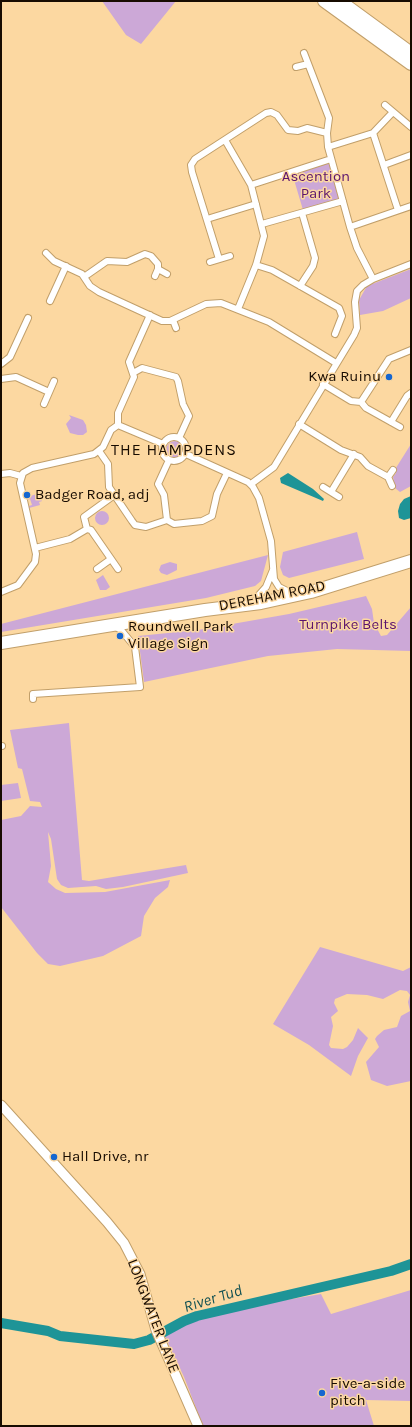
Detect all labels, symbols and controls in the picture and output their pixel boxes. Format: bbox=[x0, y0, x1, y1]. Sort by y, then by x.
park label: Ascention Park bbox=[282, 168, 350, 203]
place label: Kwa Ruinu bbox=[308, 368, 381, 386]
marker: Kwa Ruinu bbox=[384, 372, 394, 382]
district label: THE HAMPDENS bbox=[111, 440, 237, 460]
place label: Badger Road, adj bbox=[35, 486, 150, 504]
marker: Badger Road, adj bbox=[22, 490, 32, 500]
street label: DEREHAM ROAD bbox=[217, 577, 327, 615]
park label: Turnpike Belts bbox=[299, 616, 397, 634]
place label: Roundwell Park Village Sign bbox=[128, 618, 233, 653]
marker: Roundwell Park Village Sign bbox=[115, 631, 125, 641]
place label: Hall Drive, nr bbox=[62, 1148, 148, 1166]
marker: Hall Drive, nr bbox=[49, 1152, 59, 1162]
street label: LONGWATER LANE bbox=[123, 1257, 183, 1375]
water label: River Tud bbox=[181, 1281, 245, 1317]
place label: Five-a-side pitch bbox=[330, 1375, 405, 1410]
marker: Five-a-side pitch bbox=[317, 1388, 327, 1398]

